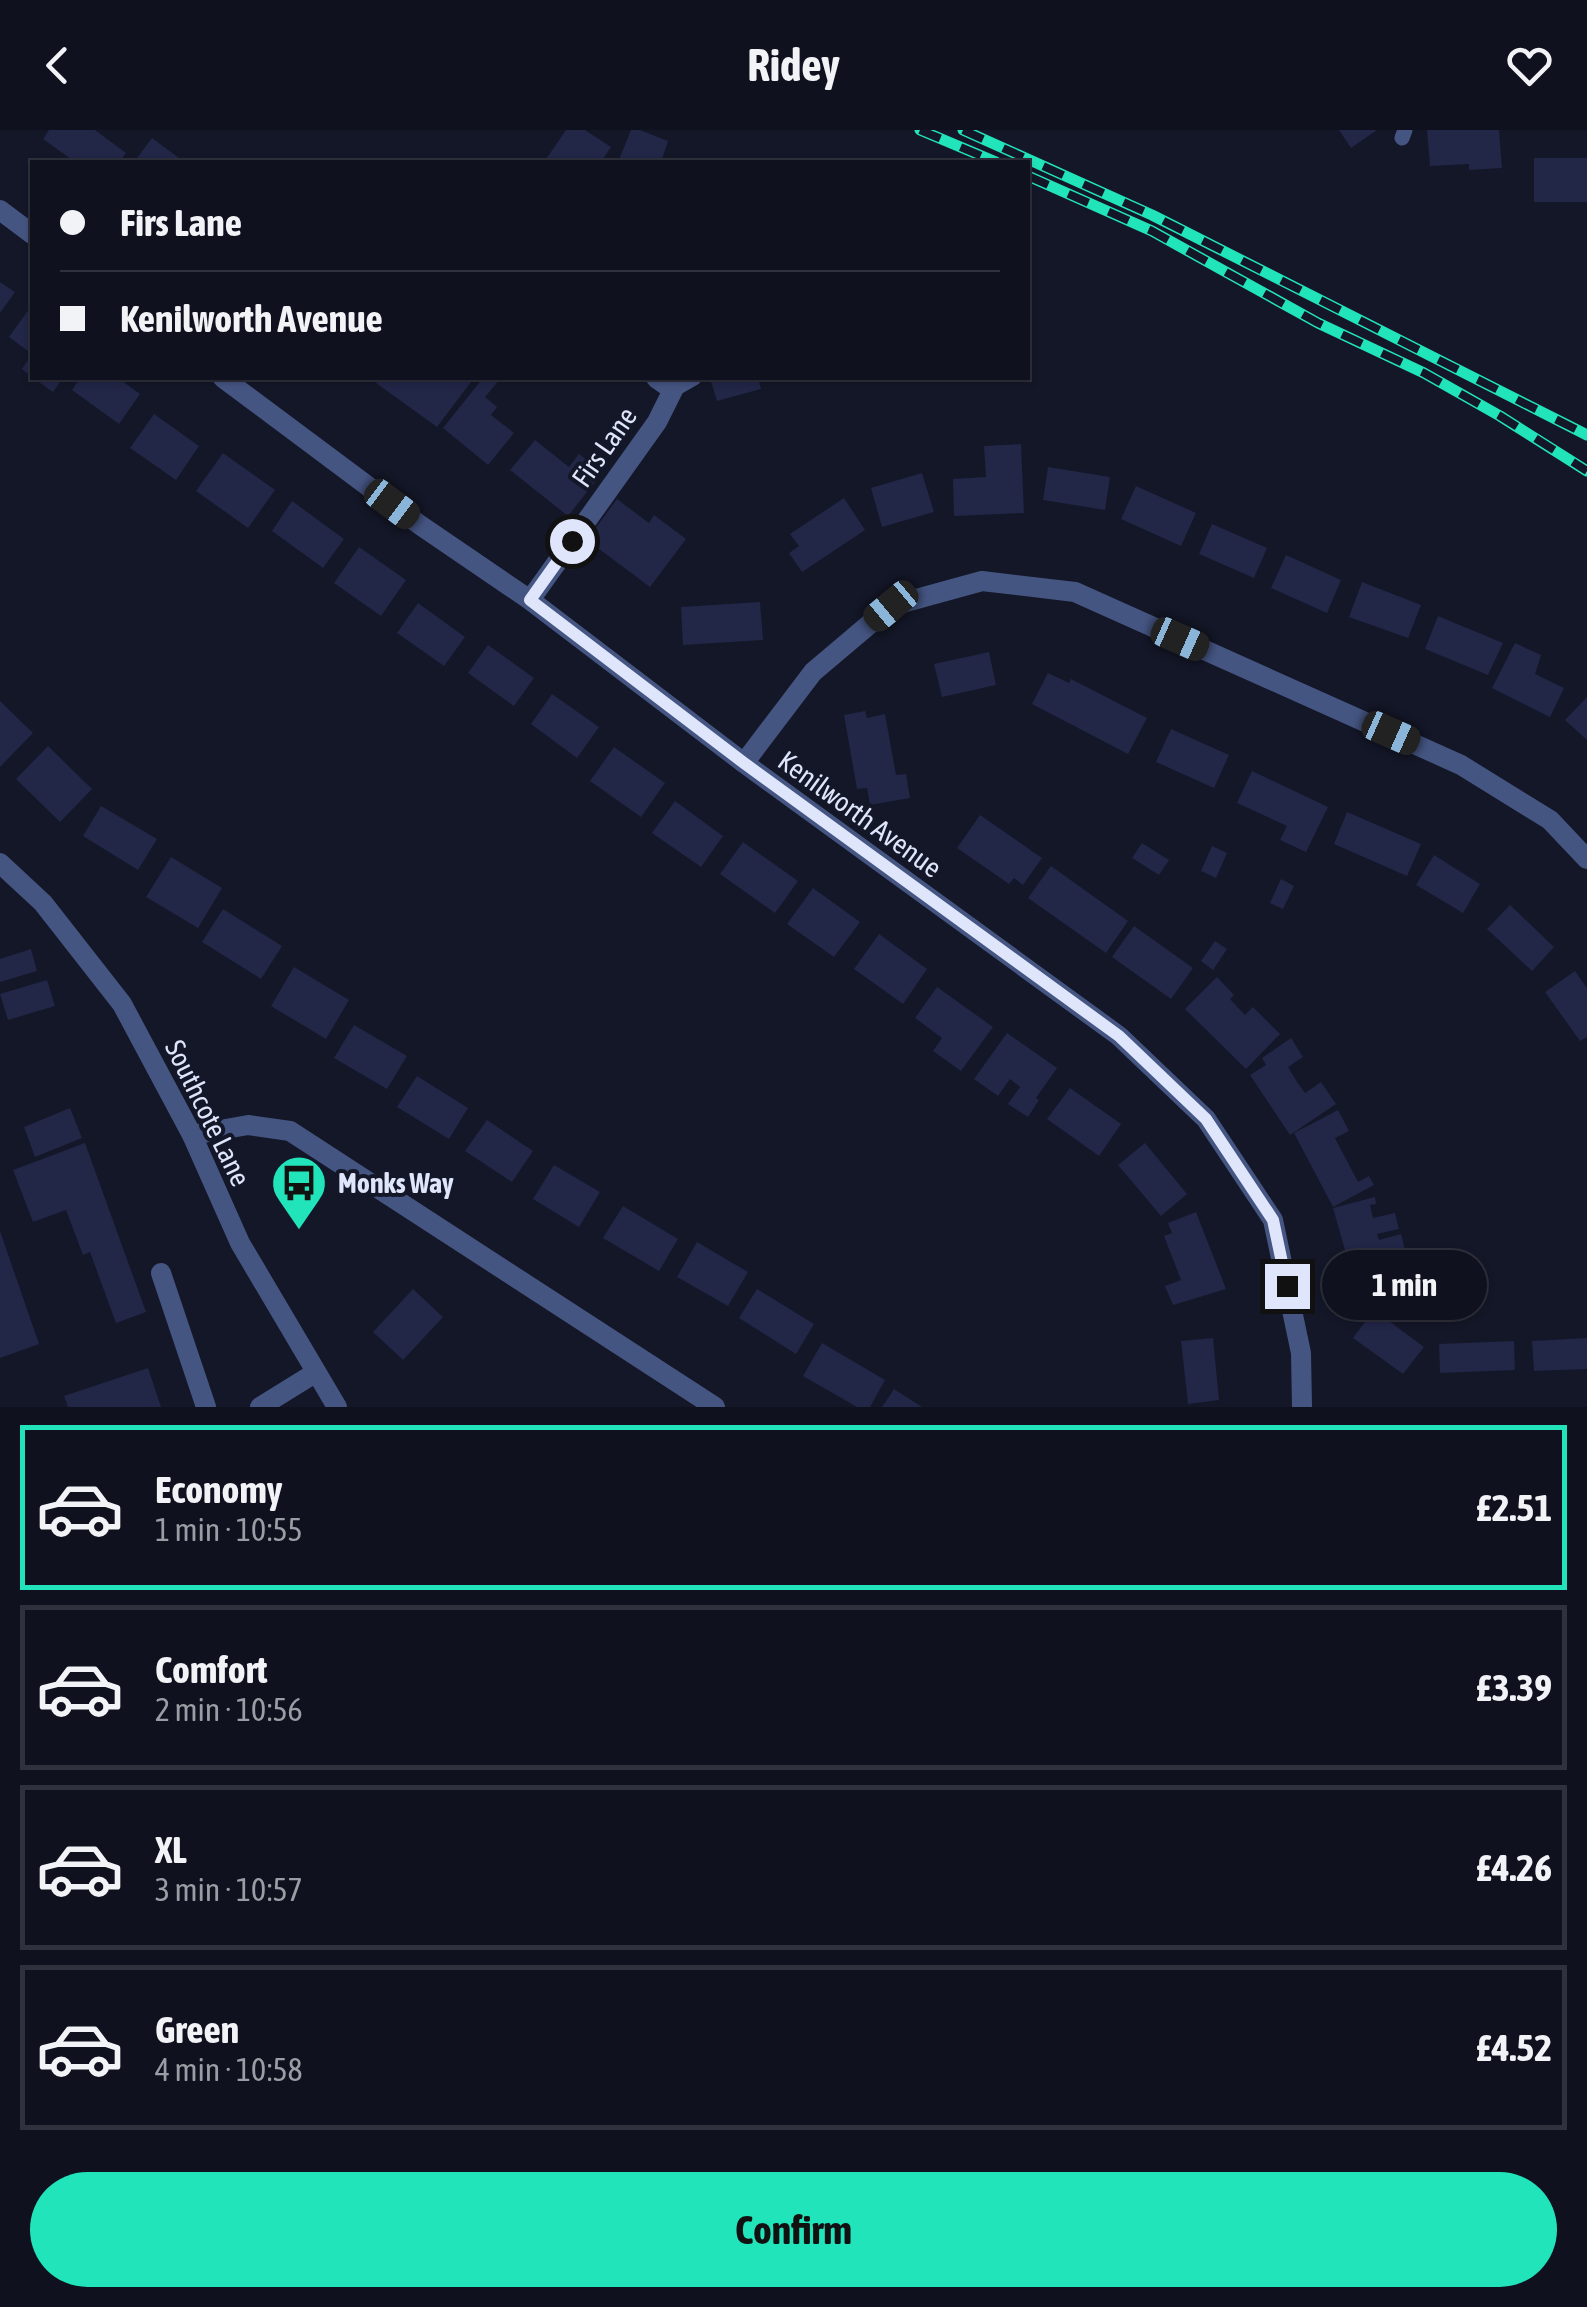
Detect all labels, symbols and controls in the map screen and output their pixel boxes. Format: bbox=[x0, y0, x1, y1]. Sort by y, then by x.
icon: back bbox=[30, 38, 85, 93]
icon: heart bbox=[1502, 38, 1557, 93]
text: Ridey bbox=[747, 39, 840, 91]
text: Firs Lane bbox=[120, 201, 242, 244]
text: Kenilworth Avenue bbox=[120, 297, 383, 340]
street label: Firs Lane bbox=[565, 401, 643, 493]
car bbox=[359, 474, 425, 534]
route start bbox=[550, 519, 595, 564]
car bbox=[858, 575, 924, 637]
car bbox=[1146, 613, 1214, 665]
car bbox=[1357, 707, 1425, 759]
street label: Kenilworth Avenue bbox=[772, 744, 948, 884]
street label: Southcote Lane bbox=[159, 1035, 257, 1191]
bus stop icon: Monks Way bbox=[269, 1153, 329, 1232]
place label: Monks Way bbox=[338, 1167, 454, 1199]
callout: 1 min bbox=[1322, 1251, 1487, 1321]
route end bbox=[1265, 1264, 1310, 1309]
text: 1 min bbox=[1372, 1266, 1437, 1303]
icon: car bbox=[35, 1463, 125, 1553]
text: Economy bbox=[155, 1468, 282, 1511]
text: £2.51 bbox=[1476, 1486, 1552, 1529]
text: 1 min · 10:55 bbox=[155, 1511, 302, 1548]
icon: car bbox=[35, 1643, 125, 1733]
text: Comfort bbox=[155, 1648, 267, 1691]
text: £3.39 bbox=[1476, 1666, 1552, 1709]
text: 2 min · 10:56 bbox=[155, 1691, 302, 1728]
icon: car bbox=[35, 1823, 125, 1913]
text: XL bbox=[155, 1828, 187, 1871]
text: £4.26 bbox=[1476, 1846, 1552, 1889]
text: 3 min · 10:57 bbox=[155, 1871, 302, 1908]
icon: car bbox=[35, 2003, 125, 2093]
text: Green bbox=[155, 2008, 239, 2051]
text: £4.52 bbox=[1476, 2026, 1552, 2069]
text: 4 min · 10:58 bbox=[155, 2051, 302, 2088]
button: Confirm bbox=[30, 2172, 1557, 2287]

